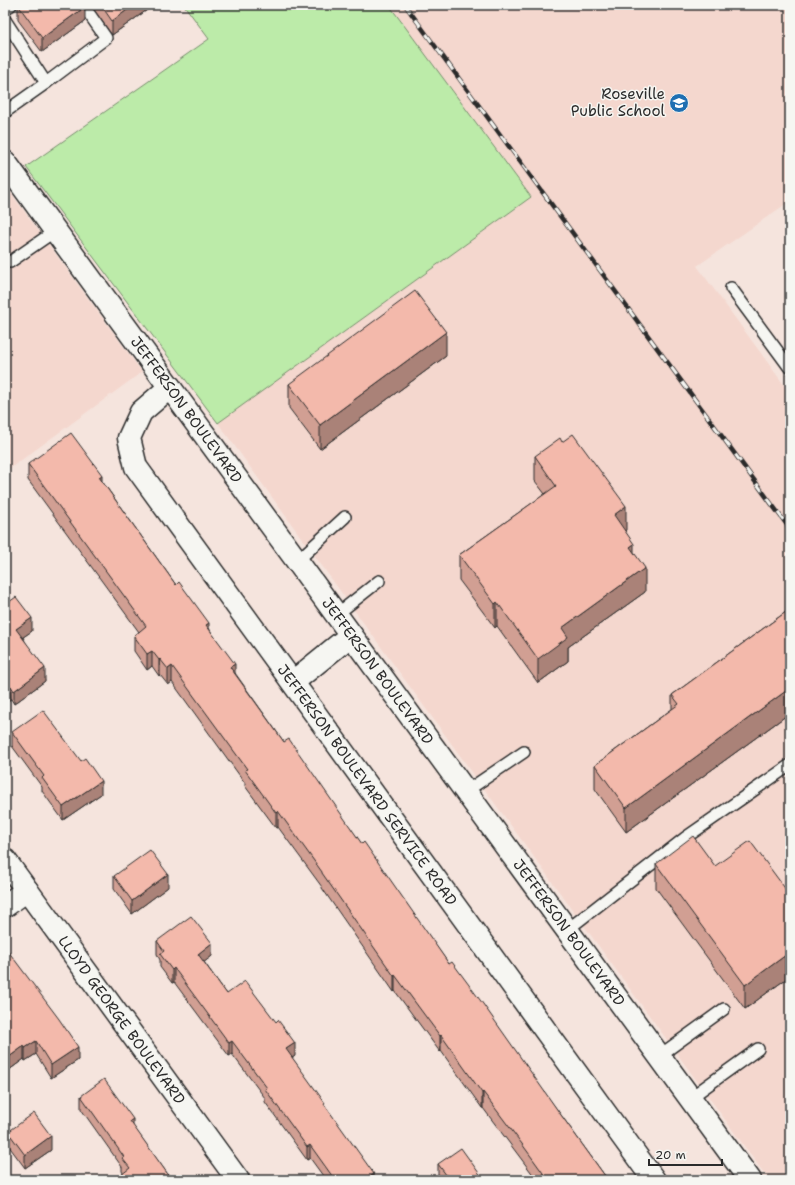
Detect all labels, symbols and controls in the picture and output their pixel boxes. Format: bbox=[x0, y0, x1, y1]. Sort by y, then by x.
place label: Roseville Public School bbox=[571, 84, 665, 121]
school or university icon: Roseville Public School bbox=[668, 92, 690, 114]
street label: JEFFERSON BOULEVARD bbox=[126, 332, 247, 487]
street label: JEFFERSON BOULEVARD bbox=[317, 594, 438, 749]
street label: JEFFERSON BOULEVARD SERVICE ROAD bbox=[273, 661, 462, 910]
street label: JEFFERSON BOULEVARD bbox=[509, 855, 629, 1010]
street label: LLOYD GEORGE BOULEVARD bbox=[53, 932, 190, 1109]
scale bar bbox=[649, 1141, 722, 1167]
text: 20 m bbox=[655, 1147, 686, 1163]

